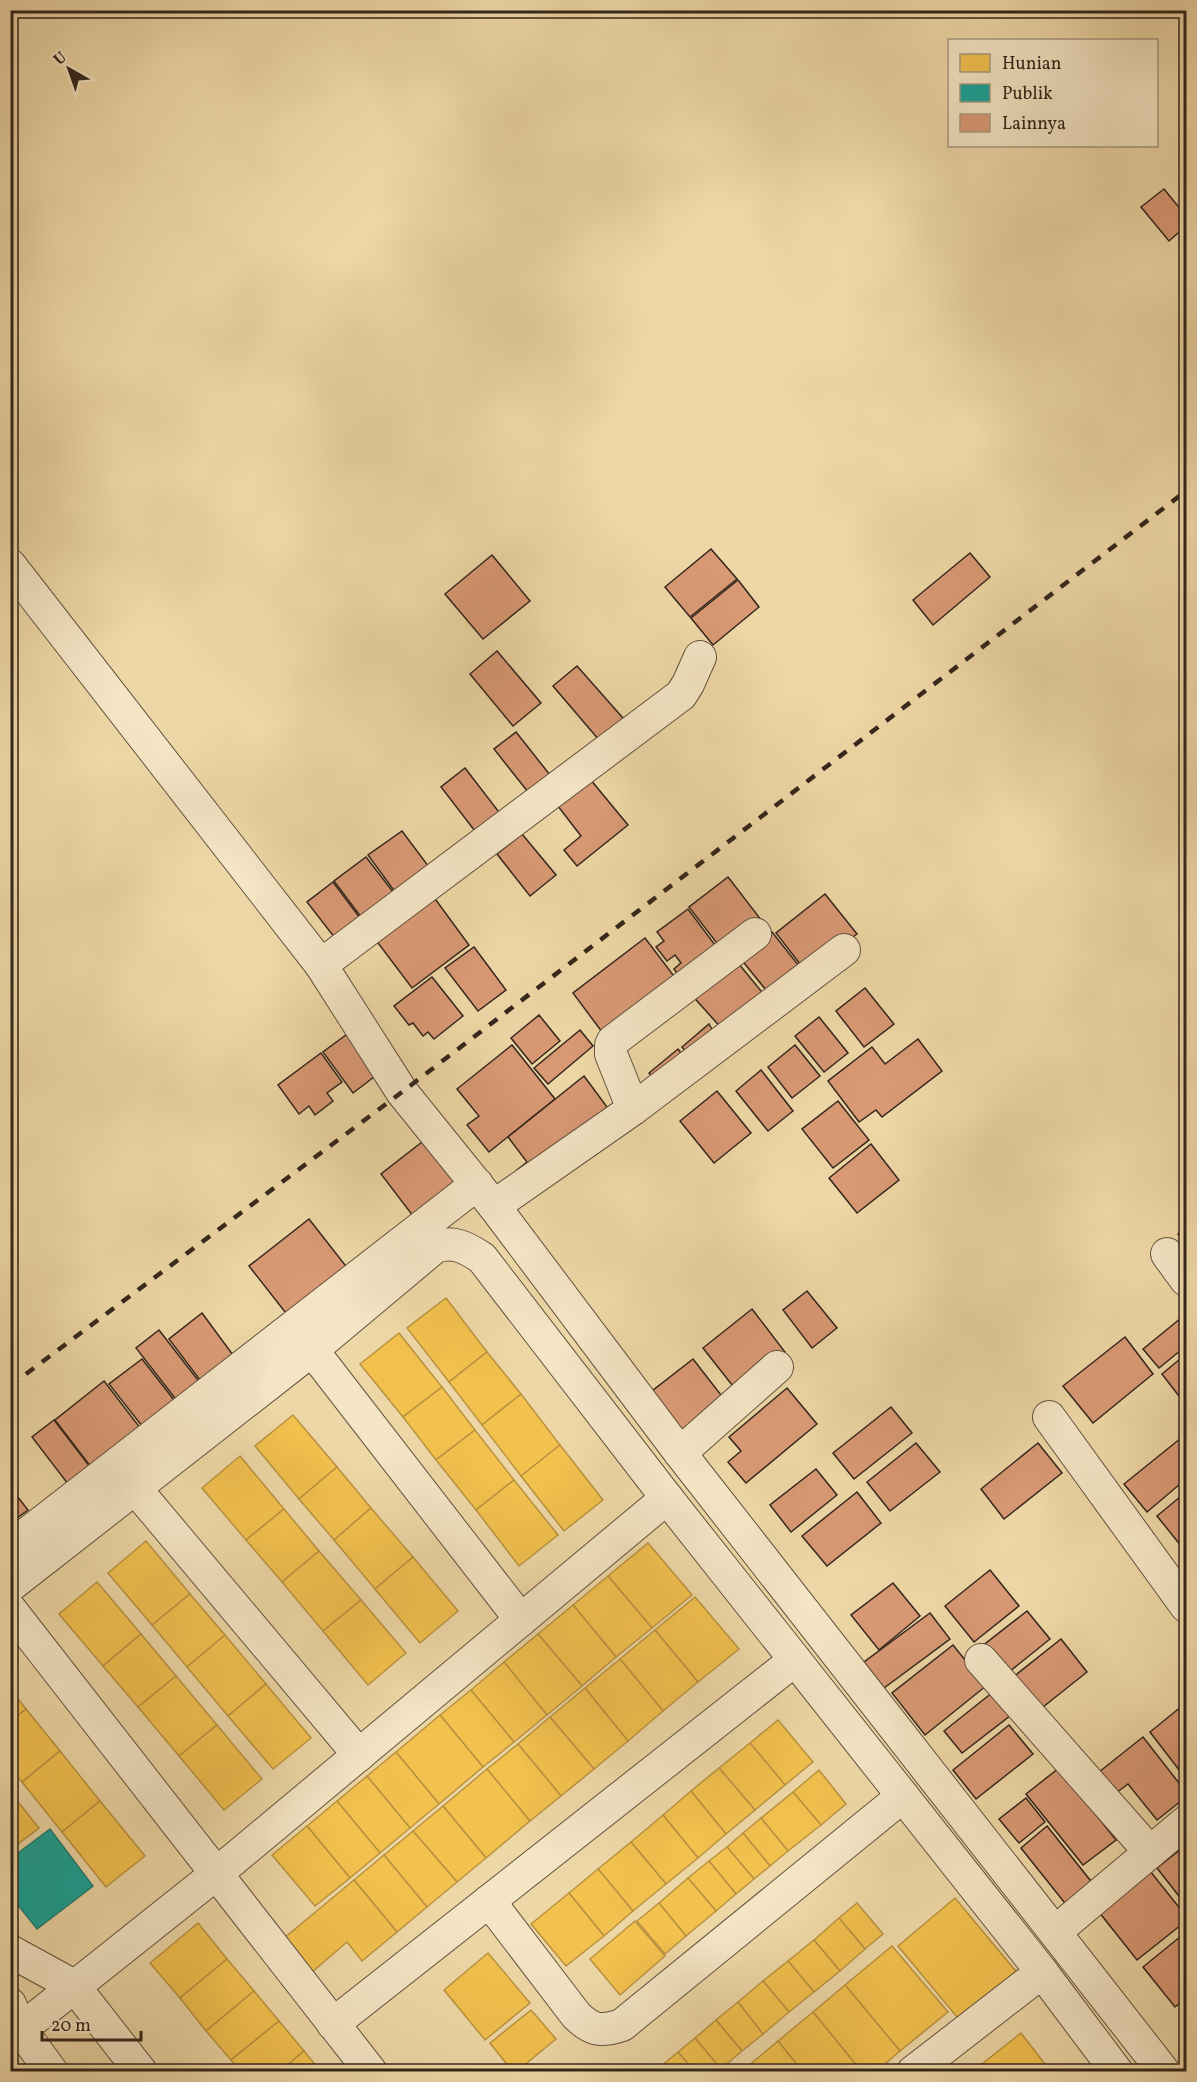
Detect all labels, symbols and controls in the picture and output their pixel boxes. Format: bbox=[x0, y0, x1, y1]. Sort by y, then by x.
north arrow bbox=[39, 39, 99, 99]
legend bbox=[948, 39, 1158, 147]
text: U bbox=[49, 47, 72, 71]
text: Hunian bbox=[1002, 52, 1062, 77]
text: Publik bbox=[1002, 82, 1053, 107]
text: Lainnya bbox=[1002, 112, 1066, 137]
scale bar bbox=[42, 2004, 141, 2042]
text: 20 m bbox=[51, 2014, 91, 2039]

